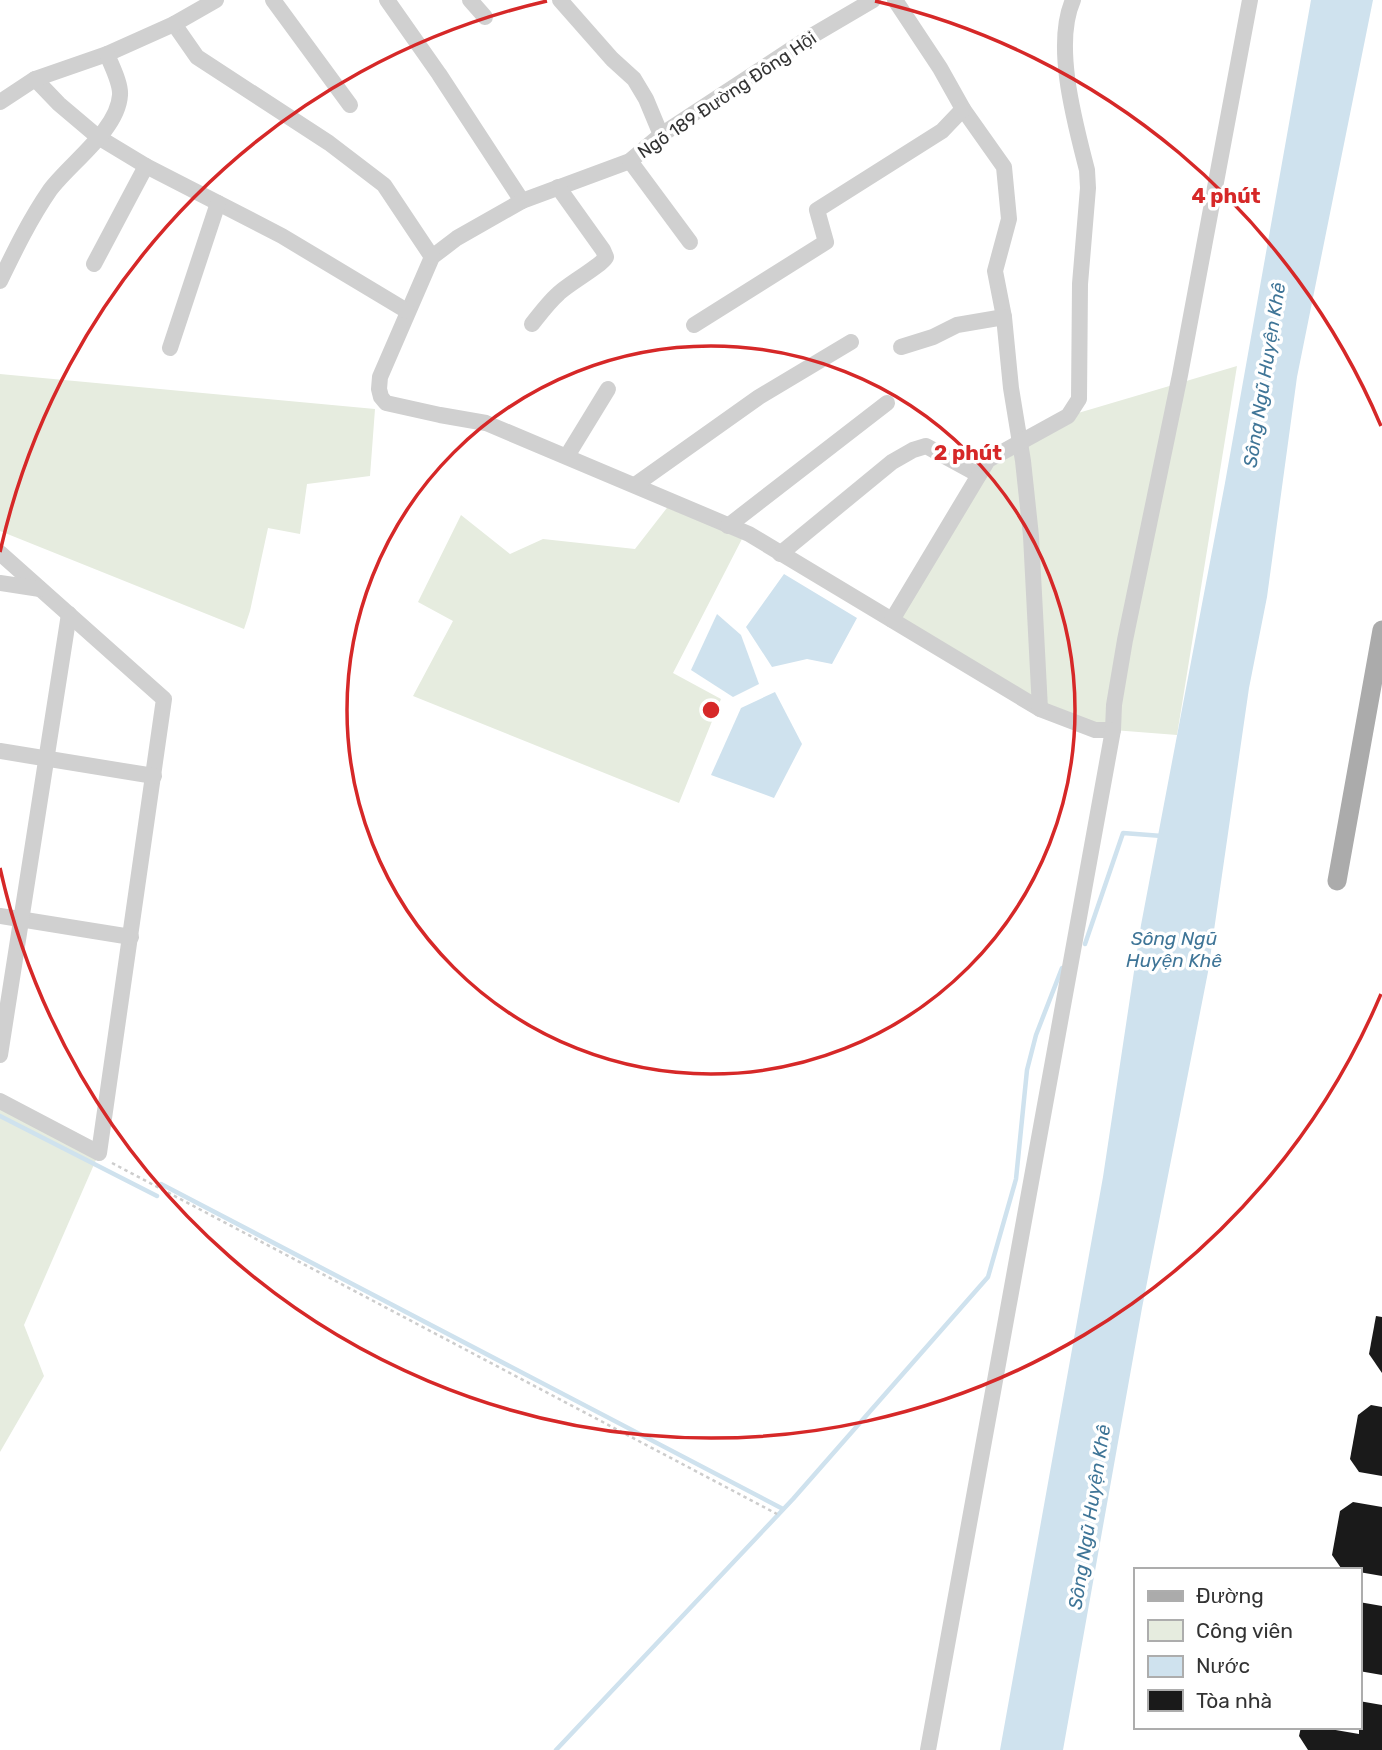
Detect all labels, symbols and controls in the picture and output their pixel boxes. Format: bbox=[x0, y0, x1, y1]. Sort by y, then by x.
street label: Ngõ 189 Đường Đông Hội bbox=[633, 27, 821, 163]
text: 4 phút bbox=[1192, 183, 1261, 208]
water label: Sông Ngũ Huyện Khê bbox=[1239, 281, 1291, 469]
text: 2 phút bbox=[934, 440, 1002, 465]
centre of rings bbox=[699, 698, 723, 722]
water label: Sông Ngũ Huyện Khê bbox=[1126, 927, 1222, 972]
water label: Sông Ngũ Huyện Khê bbox=[1064, 1423, 1116, 1611]
legend bbox=[1134, 1568, 1361, 1729]
text: Đường bbox=[1196, 1583, 1264, 1608]
text: Công viên bbox=[1196, 1618, 1293, 1643]
text: Nước bbox=[1196, 1653, 1250, 1678]
text: Tòa nhà bbox=[1196, 1688, 1272, 1713]

